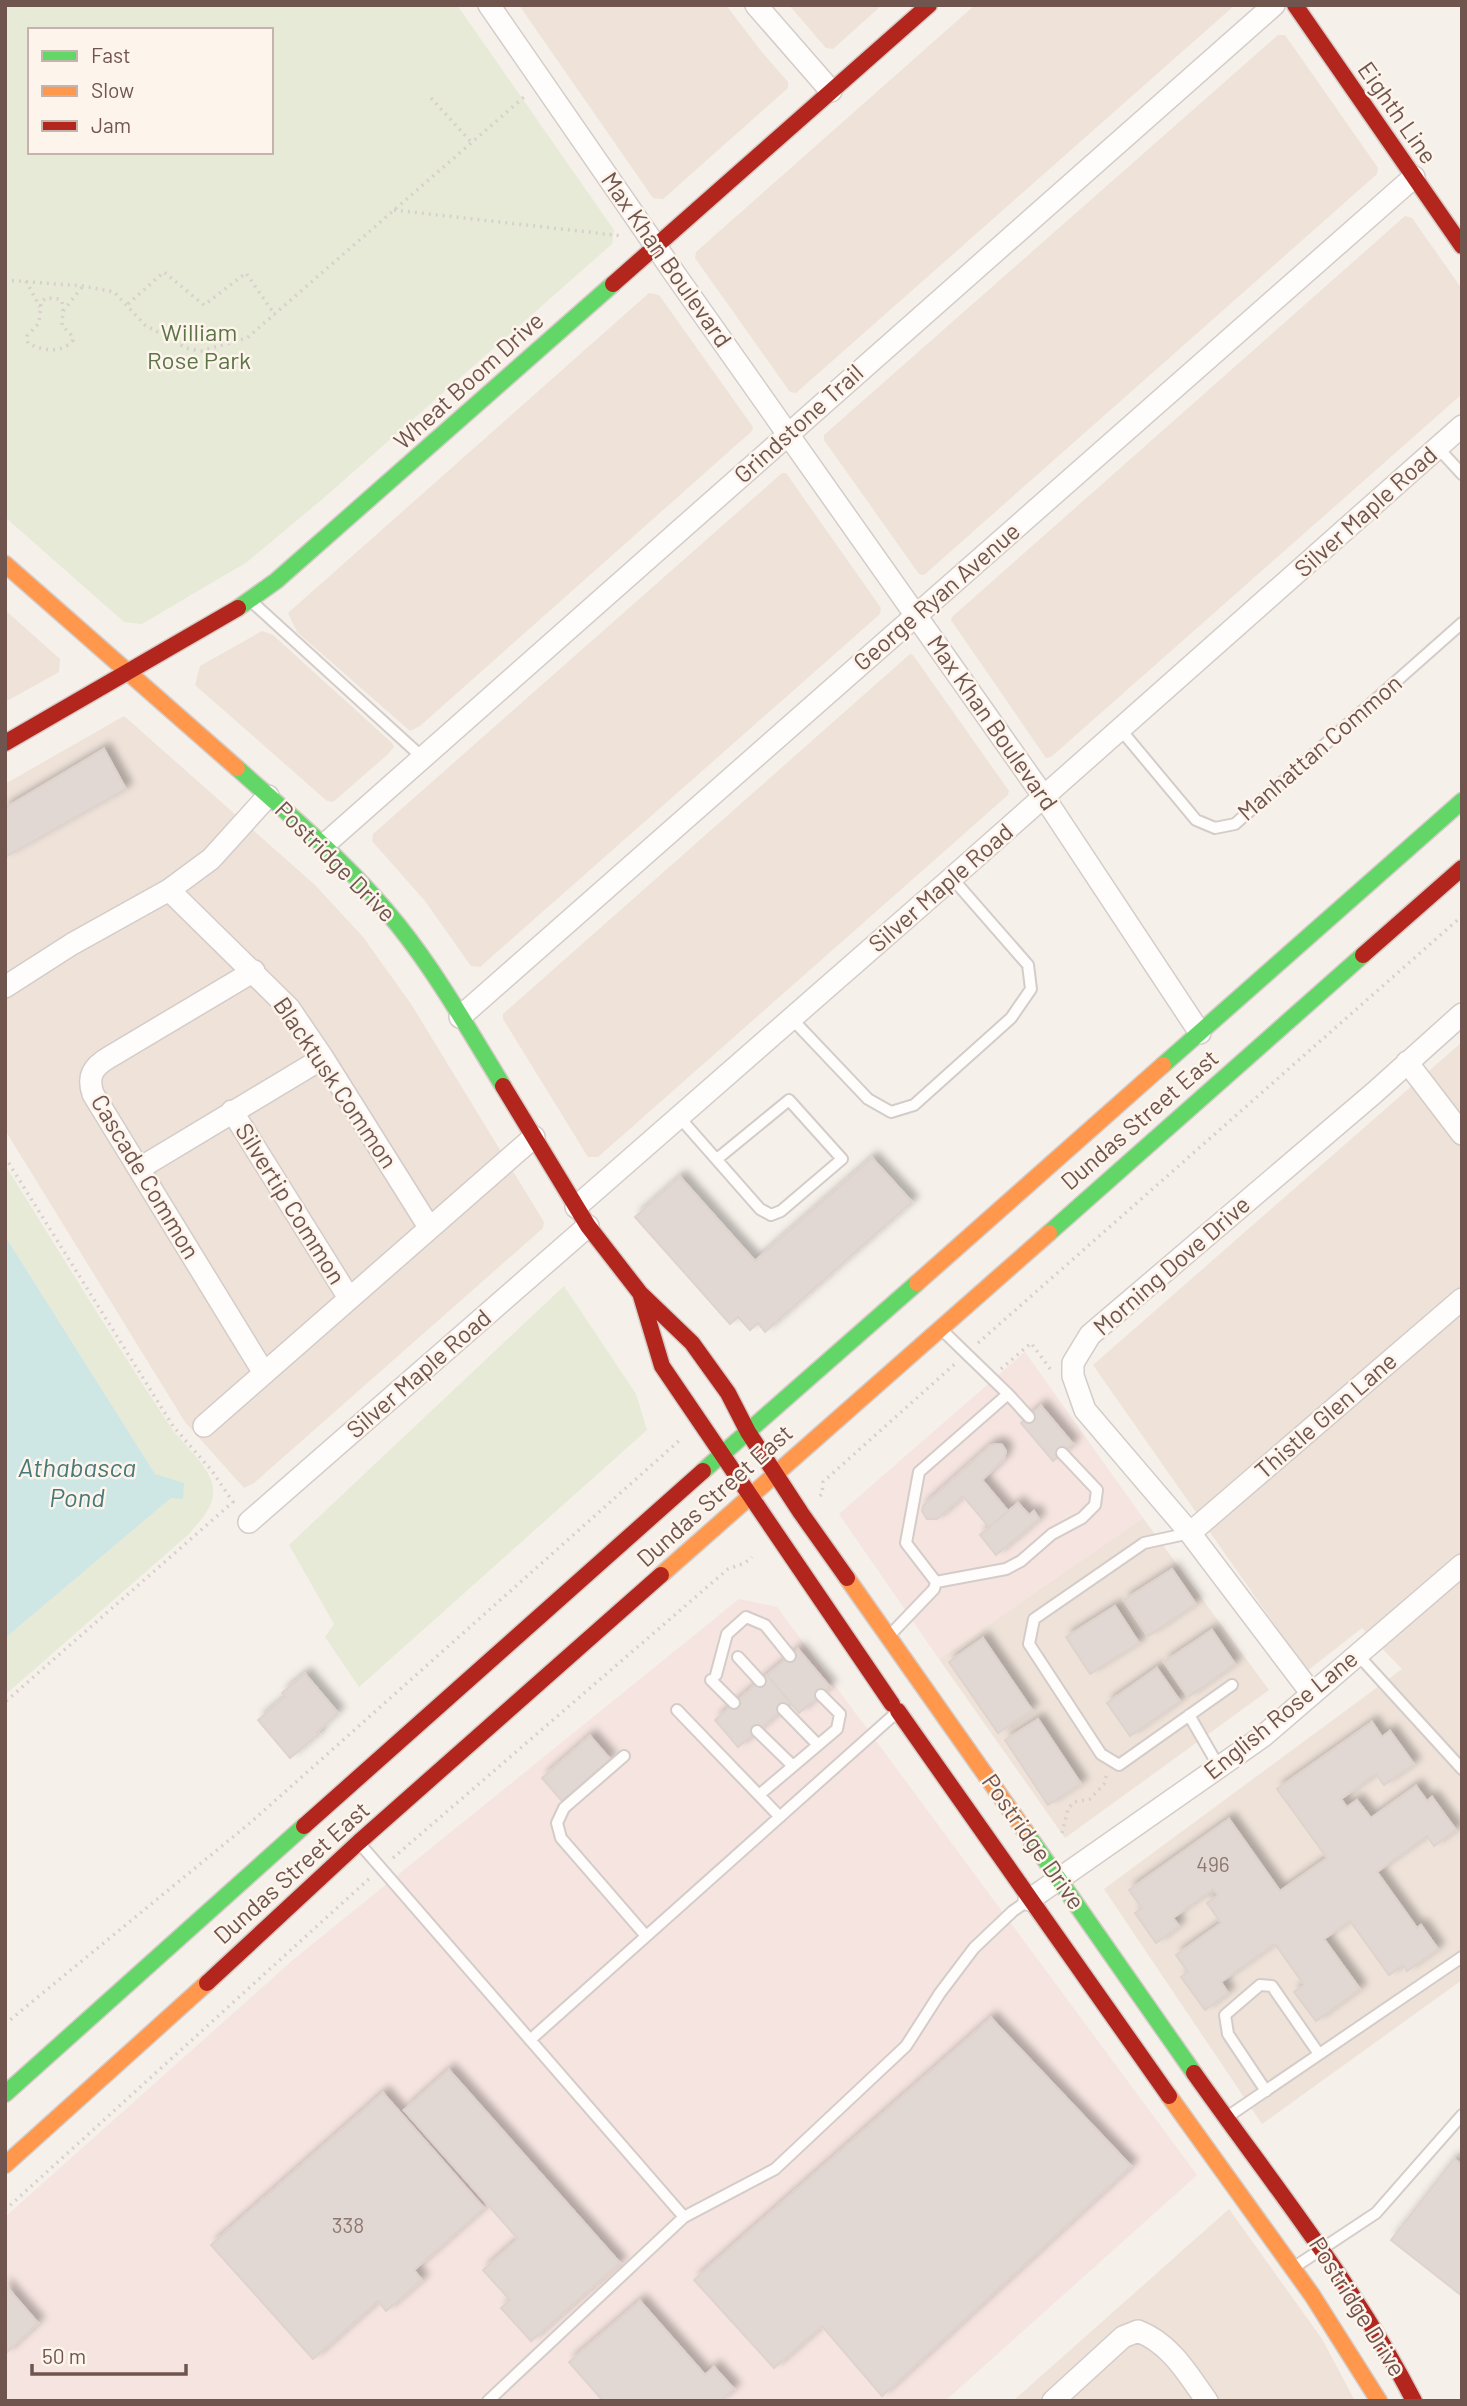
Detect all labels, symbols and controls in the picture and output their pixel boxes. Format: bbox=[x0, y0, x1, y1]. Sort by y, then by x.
legend bbox=[28, 28, 273, 154]
text: Fast bbox=[91, 42, 131, 67]
street label: Eighth Line bbox=[1352, 55, 1444, 169]
text: Slow bbox=[91, 77, 134, 102]
text: Jam bbox=[91, 112, 131, 137]
street label: Max Khan Boulevard bbox=[596, 166, 739, 352]
street label: Wheat Boom Drive bbox=[387, 305, 549, 455]
park label: William Rose Park bbox=[147, 317, 251, 374]
street label: Grindstone Trail bbox=[727, 357, 869, 488]
street label: Silver Maple Road bbox=[1288, 439, 1442, 582]
street label: George Ryan Avenue bbox=[847, 516, 1025, 676]
street label: Max Khan Boulevard bbox=[922, 629, 1065, 815]
street label: Manhattan Common bbox=[1231, 668, 1407, 826]
street label: Postridge Drive bbox=[270, 794, 403, 927]
street label: Silver Maple Road bbox=[862, 816, 1018, 957]
street label: Blacktusk Common bbox=[268, 991, 404, 1173]
street label: Dundas Street East bbox=[1054, 1043, 1224, 1195]
street label: Cascade Common bbox=[86, 1089, 207, 1264]
street label: Silvertip Common bbox=[230, 1117, 352, 1289]
street label: Morning Dove Drive bbox=[1087, 1189, 1255, 1341]
street label: Silver Maple Road bbox=[340, 1302, 496, 1443]
street label: Thistle Glen Lane bbox=[1248, 1345, 1402, 1484]
street label: Dundas Street East bbox=[630, 1417, 798, 1572]
water label: Athabasca Pond bbox=[18, 1451, 136, 1512]
street label: English Rose Lane bbox=[1197, 1643, 1363, 1785]
street label: Postridge Drive bbox=[977, 1768, 1092, 1915]
street label: Dundas Street East bbox=[207, 1794, 375, 1949]
house number: 496 bbox=[1196, 1851, 1230, 1876]
house number: 338 bbox=[332, 2212, 364, 2237]
street label: Postridge Drive bbox=[1304, 2231, 1413, 2381]
scale bar bbox=[32, 2332, 186, 2376]
text: 50 m bbox=[42, 2343, 86, 2368]

